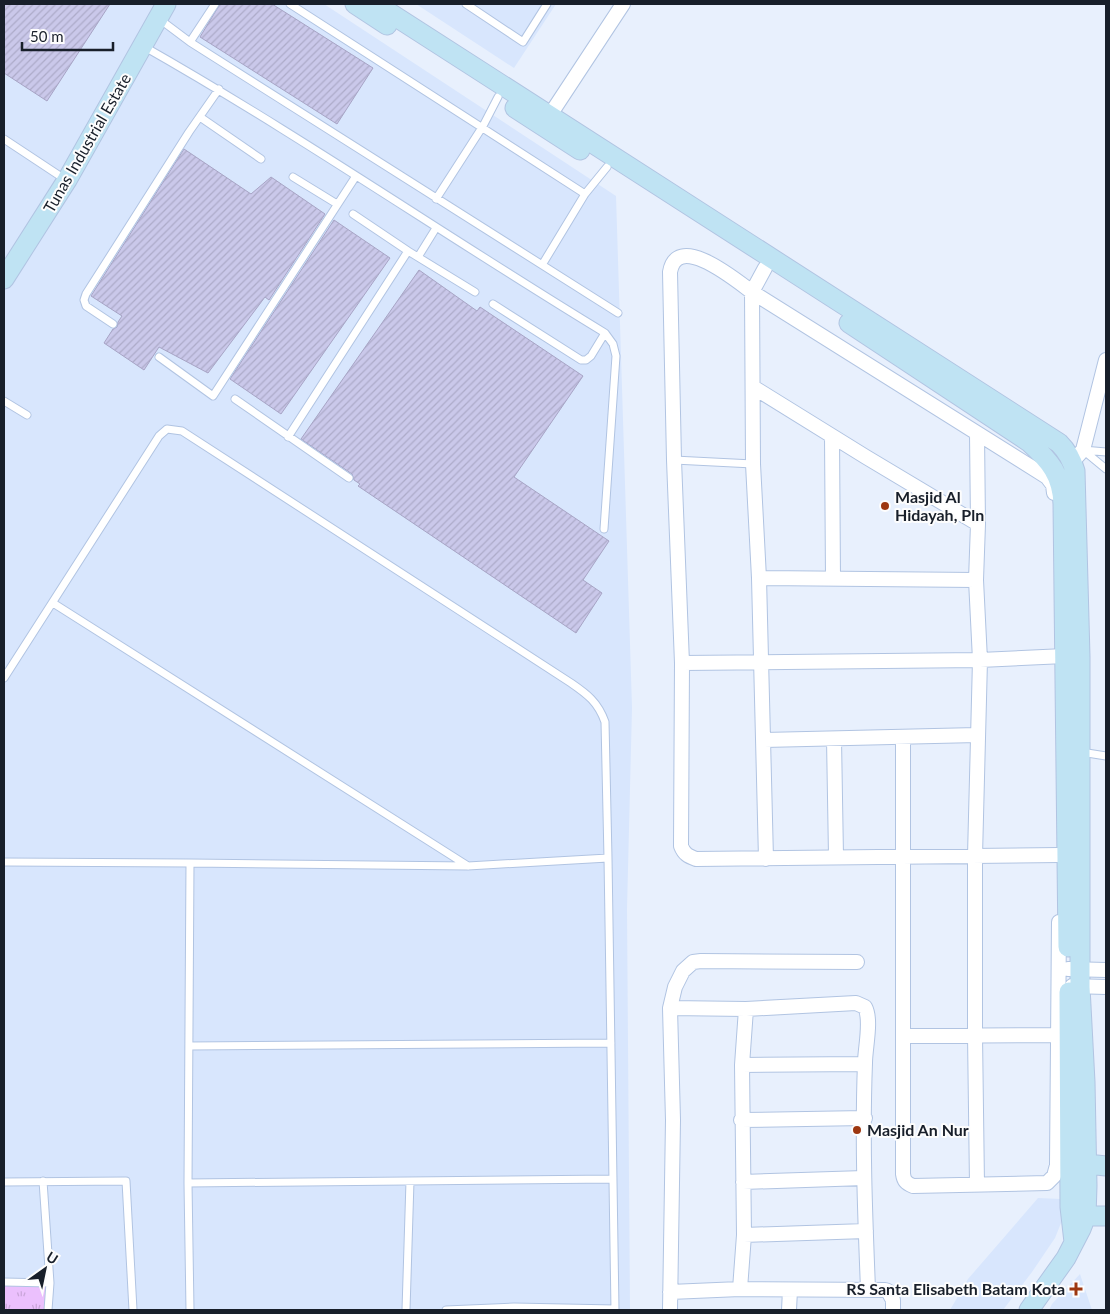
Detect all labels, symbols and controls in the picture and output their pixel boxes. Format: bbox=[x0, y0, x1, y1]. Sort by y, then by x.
scale bar bbox=[22, 20, 114, 52]
text: 50 m bbox=[30, 27, 64, 45]
street label: Tunas Industrial Estate bbox=[39, 70, 134, 216]
place label: Masjid Al Hidayah, Pln bbox=[895, 487, 984, 524]
marker: Masjid Al Hidayah, Pln bbox=[879, 500, 891, 512]
place label: Masjid An Nur bbox=[867, 1120, 969, 1139]
marker: Masjid An Nur bbox=[851, 1124, 863, 1136]
north arrow bbox=[20, 1244, 70, 1294]
text: U bbox=[43, 1248, 61, 1268]
place label: RS Santa Elisabeth Batam Kota bbox=[846, 1279, 1065, 1298]
marker: RS Santa Elisabeth Batam Kota bbox=[1069, 1282, 1083, 1296]

